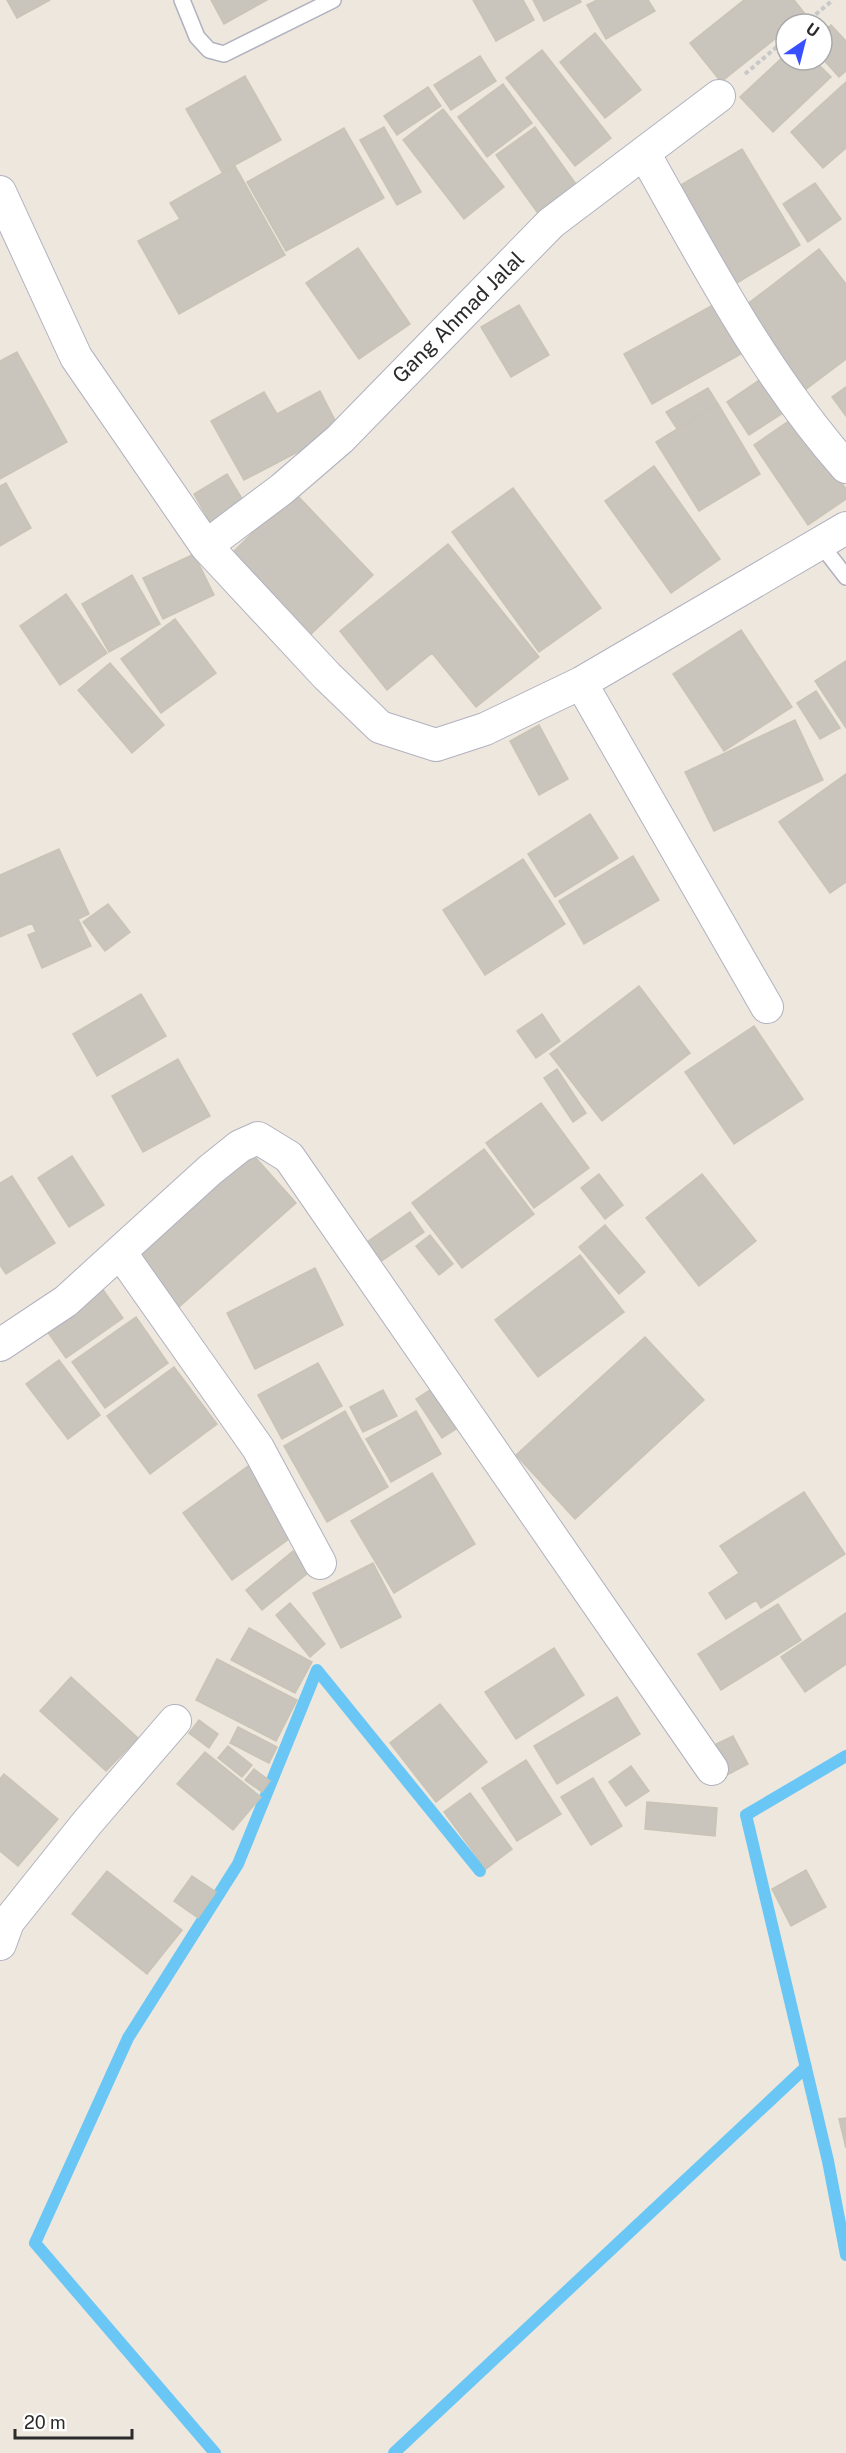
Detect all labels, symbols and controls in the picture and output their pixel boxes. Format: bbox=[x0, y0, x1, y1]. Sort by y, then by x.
north arrow bbox=[774, 12, 834, 72]
text: U bbox=[802, 19, 823, 41]
street label: Gang Ahmad Jalal bbox=[387, 246, 529, 388]
scale bar bbox=[15, 2402, 132, 2440]
text: 20 m bbox=[24, 2412, 66, 2433]

